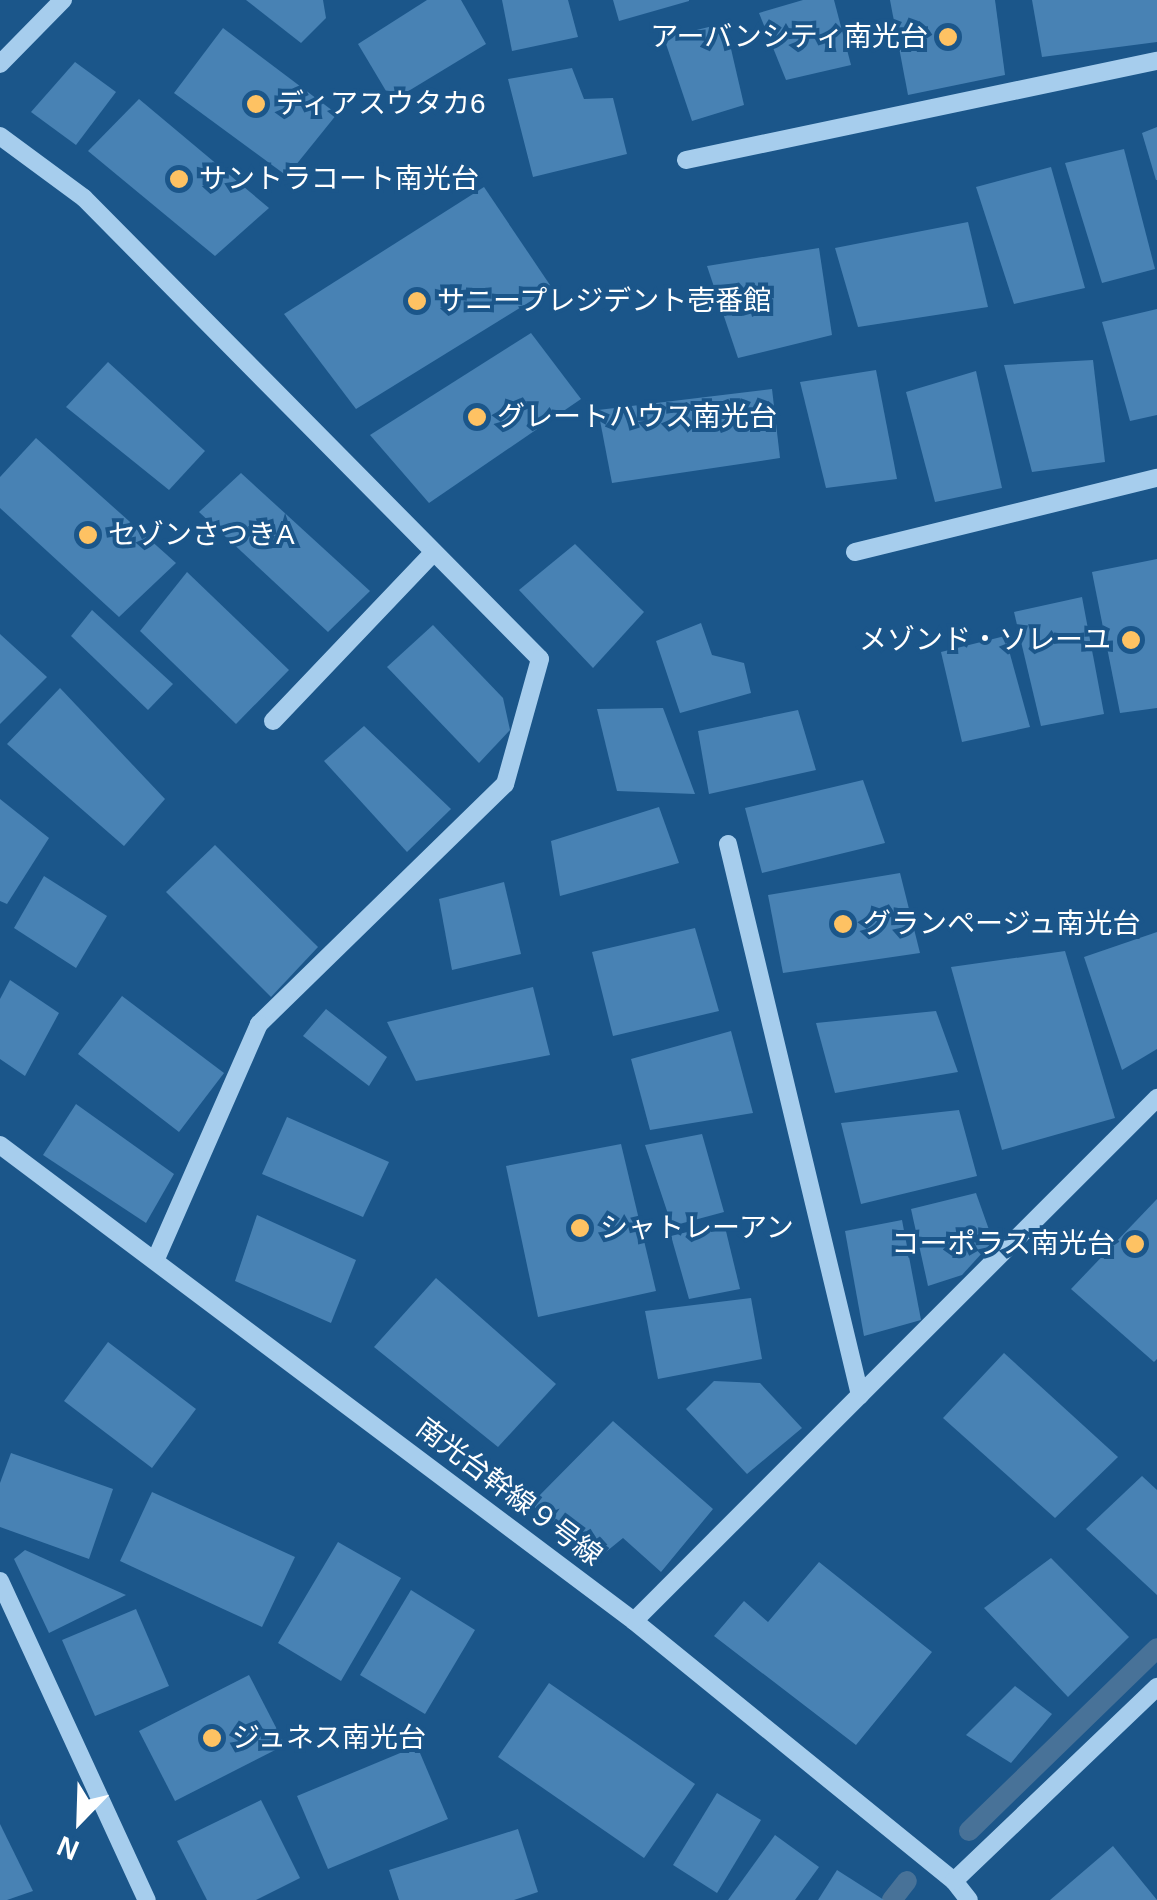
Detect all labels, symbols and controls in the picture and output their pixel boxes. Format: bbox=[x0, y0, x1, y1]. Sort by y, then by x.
place label: アーバンシティ南光台 bbox=[650, 20, 928, 54]
marker: アーバンシティ南光台 bbox=[937, 26, 959, 48]
place label: ディアスウタカ6 bbox=[276, 87, 488, 121]
marker: ディアスウタカ6 bbox=[245, 93, 267, 115]
place label: サントラコート南光台 bbox=[199, 162, 479, 196]
marker: サントラコート南光台 bbox=[168, 168, 190, 190]
place label: サニープレジデント壱番館 bbox=[437, 284, 773, 318]
marker: サニープレジデント壱番館 bbox=[406, 290, 428, 312]
place label: グレートハウス南光台 bbox=[497, 400, 777, 434]
marker: グレートハウス南光台 bbox=[466, 406, 488, 428]
place label: セゾンさつきA bbox=[108, 518, 295, 552]
marker: セゾンさつきA bbox=[77, 524, 99, 546]
place label: メゾンド・ソレーユ bbox=[859, 623, 1111, 657]
marker: メゾンド・ソレーユ bbox=[1120, 629, 1142, 651]
place label: グランページュ南光台 bbox=[863, 907, 1143, 941]
marker: グランページュ南光台 bbox=[832, 913, 854, 935]
place label: シャトレーアン bbox=[600, 1211, 796, 1245]
marker: シャトレーアン bbox=[569, 1217, 591, 1239]
place label: コーポラス南光台 bbox=[891, 1227, 1115, 1261]
marker: コーポラス南光台 bbox=[1124, 1233, 1146, 1255]
street label: 南光台幹線９号線 bbox=[409, 1411, 609, 1573]
place label: ジュネス南光台 bbox=[232, 1721, 428, 1755]
marker: ジュネス南光台 bbox=[201, 1727, 223, 1749]
north arrow bbox=[30, 1770, 130, 1870]
text: N bbox=[53, 1830, 83, 1866]

